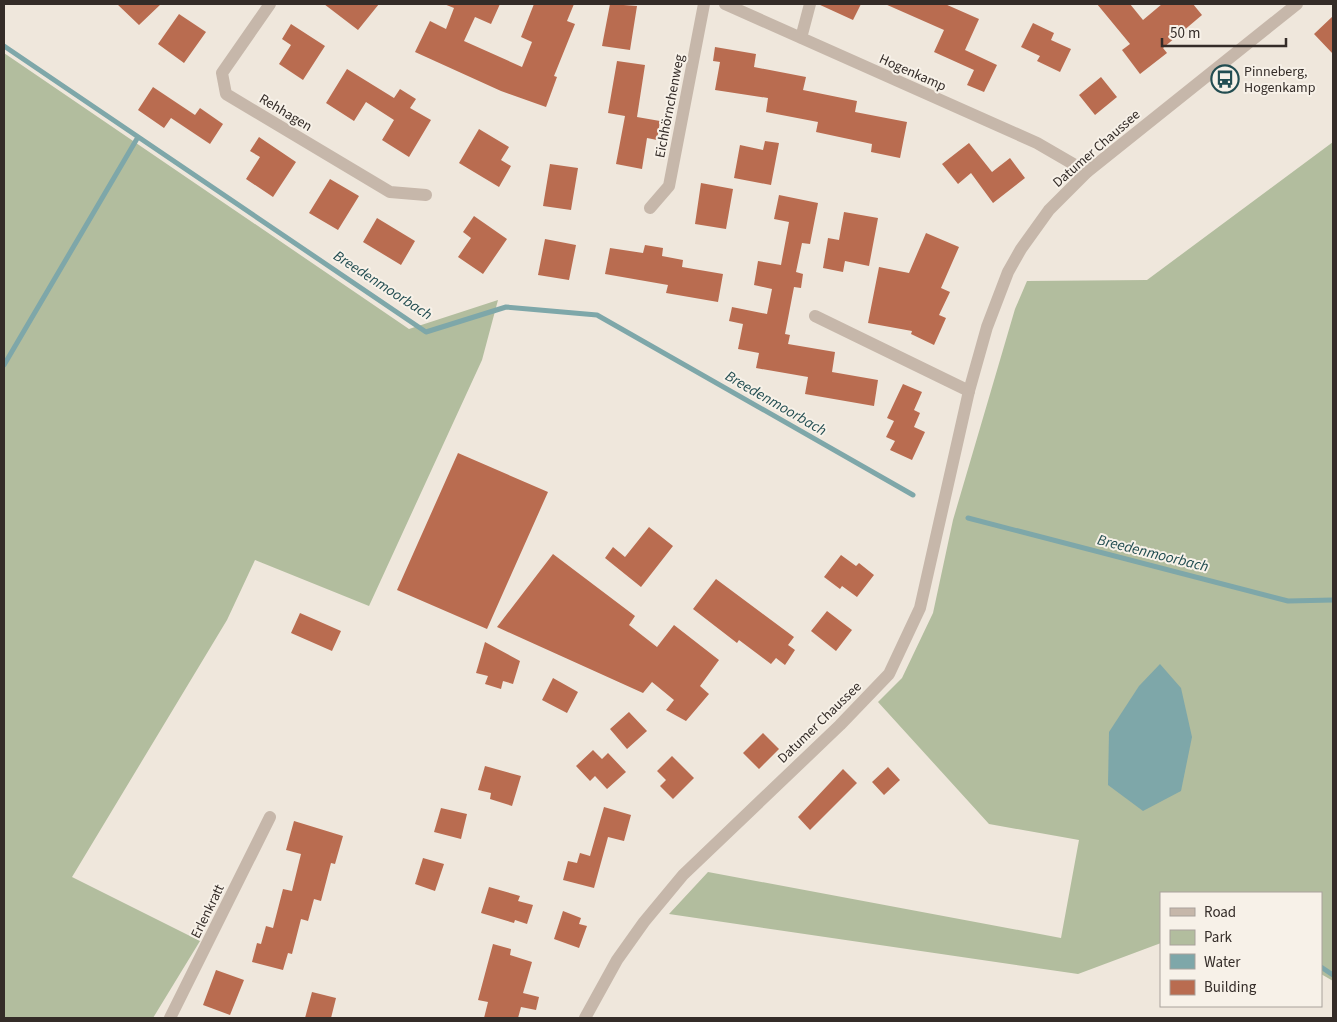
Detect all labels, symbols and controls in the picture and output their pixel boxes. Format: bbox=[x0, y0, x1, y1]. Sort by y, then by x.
scale bar bbox=[1162, 15, 1286, 47]
text: 50 m bbox=[1170, 23, 1200, 44]
street label: Hogenkamp bbox=[876, 49, 949, 97]
street label: Eichhörnchenweg bbox=[650, 53, 690, 160]
place label: Pinneberg, Hogenkamp bbox=[1244, 62, 1316, 98]
bus stop icon: Pinneberg, Hogenkamp bbox=[1210, 64, 1240, 94]
street label: Rehhagen bbox=[255, 89, 316, 137]
street label: Datumer Chaussee bbox=[1049, 105, 1145, 192]
water label: Breedenmoorbach bbox=[329, 246, 436, 325]
water label: Breedenmoorbach bbox=[721, 366, 830, 441]
water label: Breedenmoorbach bbox=[1095, 530, 1211, 577]
street label: Datumer Chaussee bbox=[773, 677, 866, 768]
street label: Erlenkratt bbox=[186, 881, 230, 942]
legend bbox=[1160, 892, 1322, 1007]
text: Road bbox=[1204, 902, 1236, 923]
text: Park bbox=[1204, 927, 1233, 948]
text: Water bbox=[1204, 952, 1241, 973]
text: Building bbox=[1204, 977, 1257, 998]

